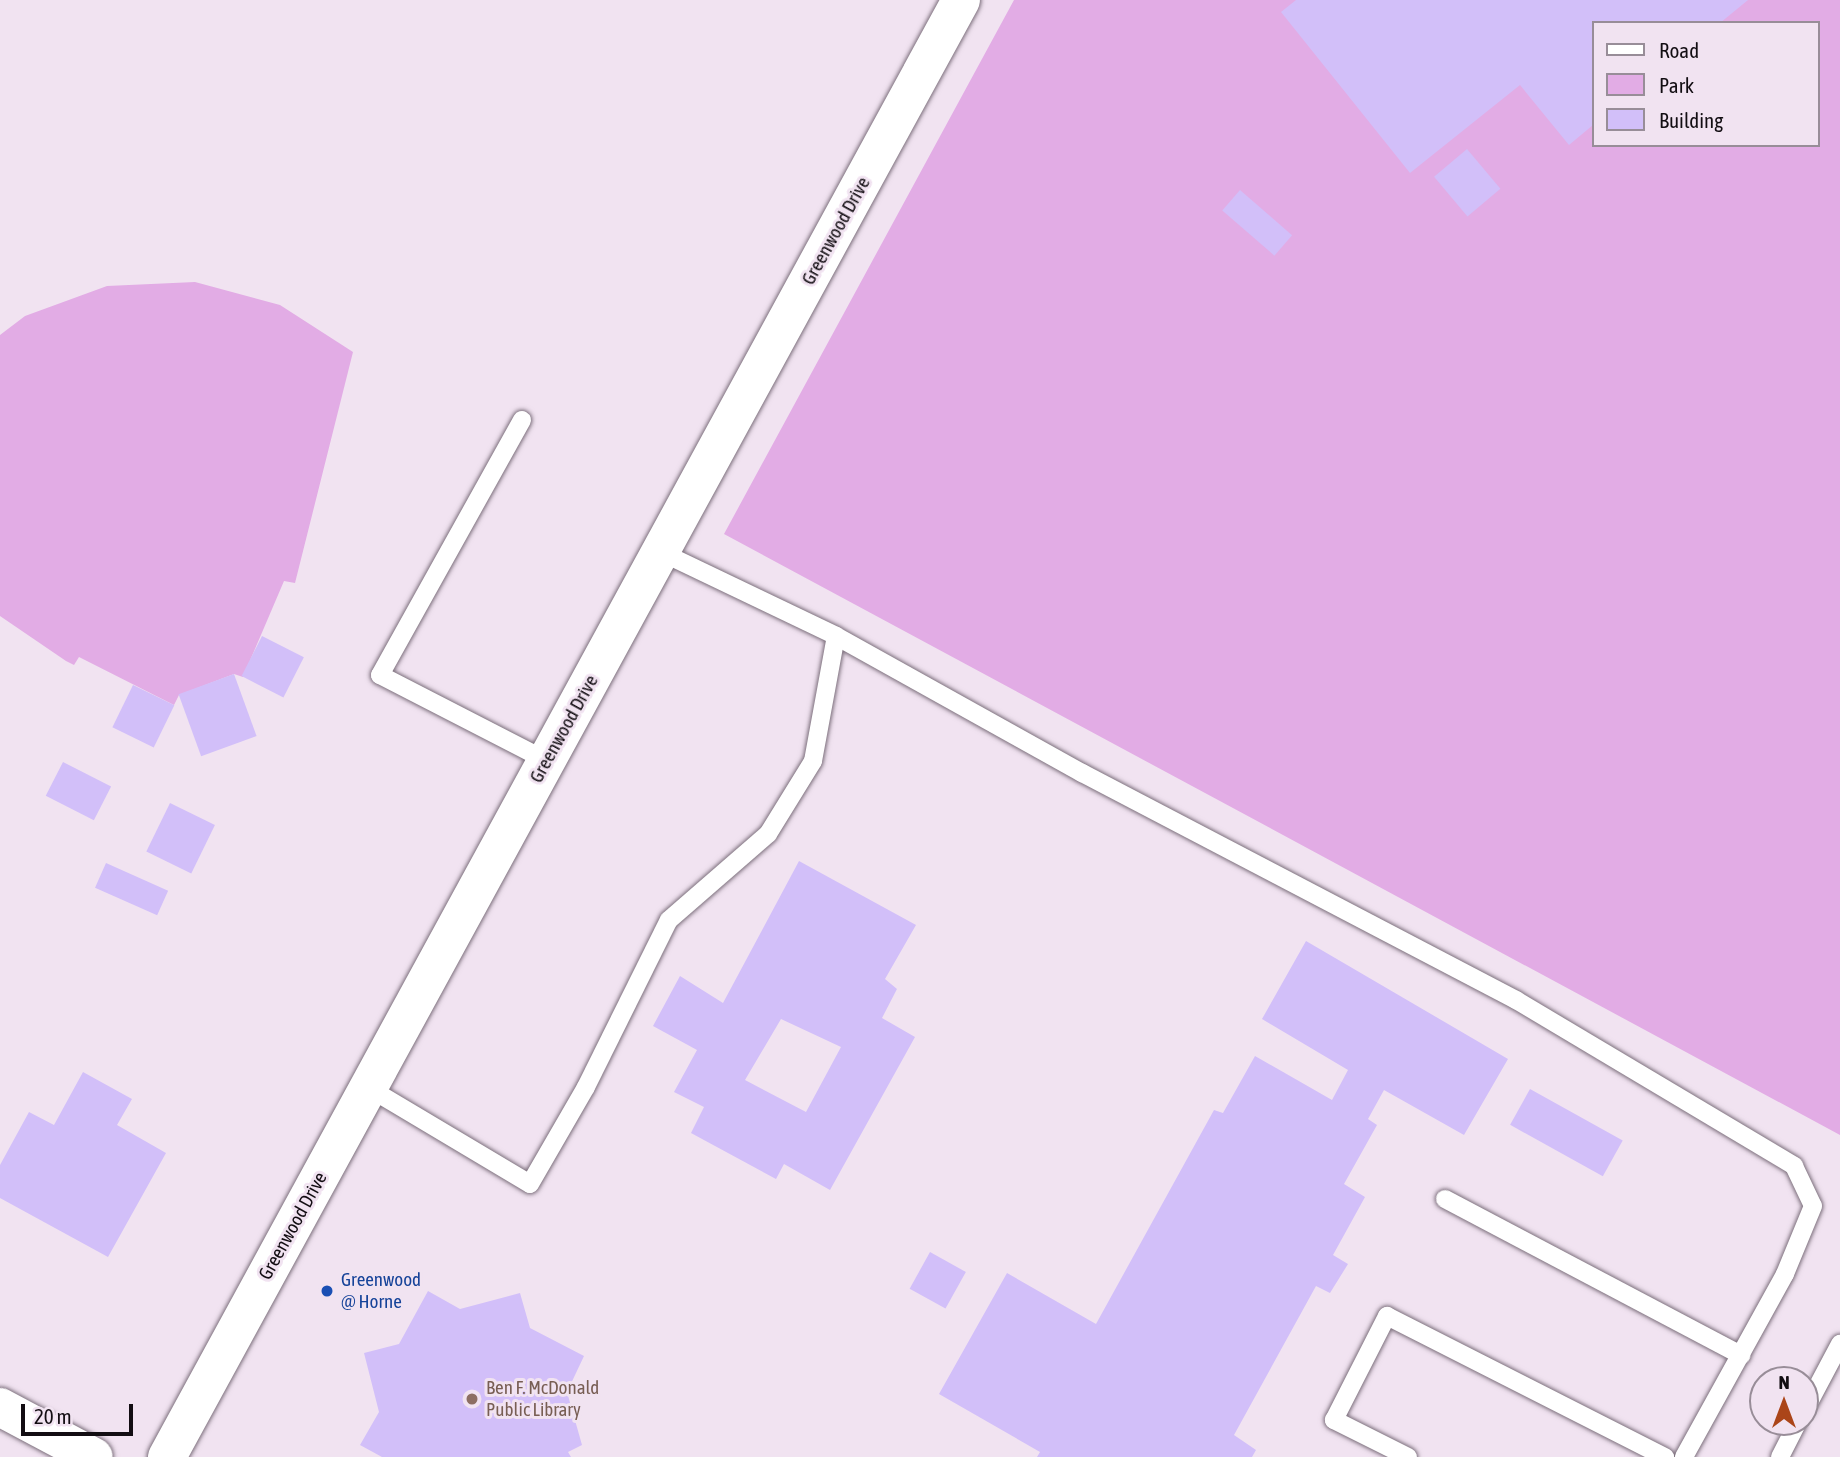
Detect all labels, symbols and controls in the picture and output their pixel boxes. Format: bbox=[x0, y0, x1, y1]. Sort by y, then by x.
legend bbox=[1591, 21, 1819, 147]
text: Road bbox=[1659, 38, 1699, 62]
text: Park bbox=[1659, 73, 1694, 97]
text: Building bbox=[1659, 108, 1723, 132]
street label: Greenwood Drive bbox=[797, 173, 875, 289]
street label: Greenwood Drive bbox=[525, 671, 603, 787]
street label: Greenwood Drive bbox=[254, 1168, 332, 1284]
place label: Greenwood @ Horne bbox=[341, 1269, 421, 1313]
marker: Greenwood @ Horne bbox=[319, 1283, 335, 1299]
north arrow bbox=[1749, 1366, 1819, 1436]
text: N bbox=[1778, 1371, 1790, 1393]
place label: Ben F. McDonald Public Library bbox=[486, 1377, 599, 1421]
scale bar bbox=[24, 1390, 136, 1434]
marker: Ben F. McDonald Public Library bbox=[464, 1391, 480, 1407]
text: 20 m bbox=[34, 1404, 72, 1428]

